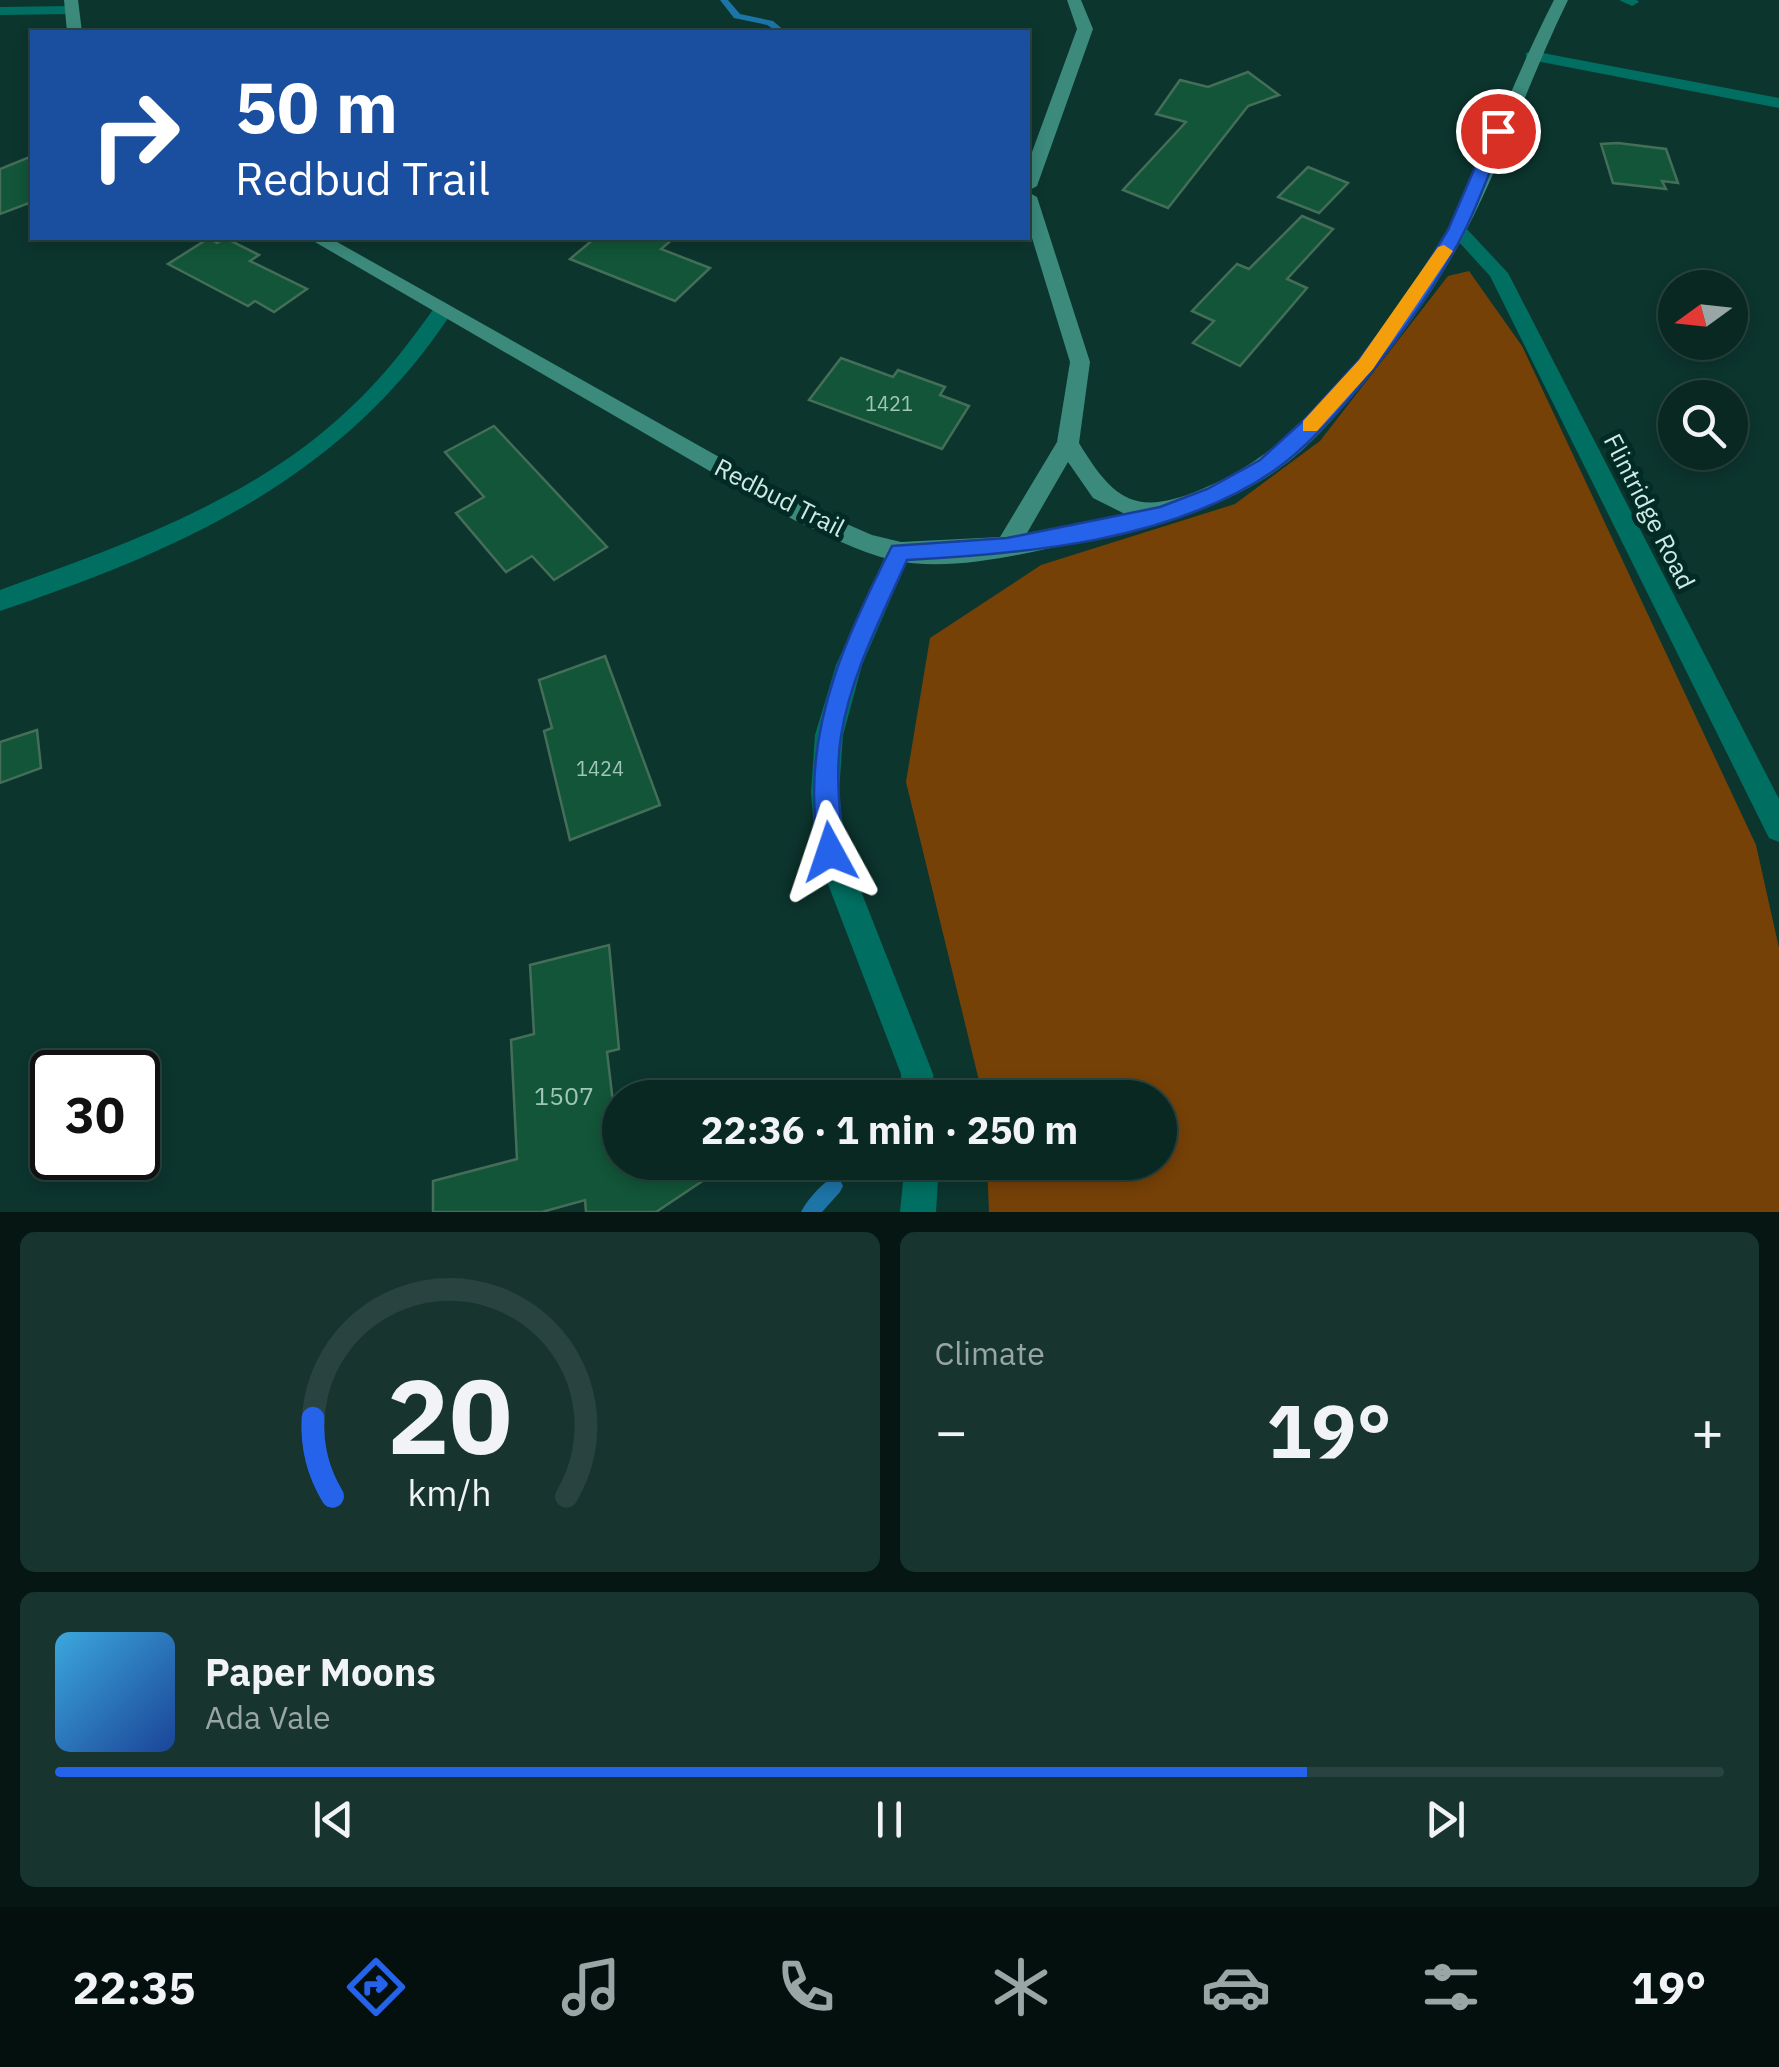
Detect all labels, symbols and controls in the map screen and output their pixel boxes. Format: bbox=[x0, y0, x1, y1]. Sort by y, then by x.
text: 50 m bbox=[235, 61, 398, 152]
icon: right bbox=[70, 70, 200, 200]
pin bbox=[1456, 89, 1541, 174]
icon: arrive bbox=[1471, 104, 1526, 159]
text: Redbud Trail bbox=[235, 149, 490, 207]
north arrow bbox=[1658, 270, 1748, 360]
map controls bbox=[1658, 270, 1748, 470]
button: search bbox=[1658, 380, 1748, 470]
house number: 1421 bbox=[865, 390, 913, 417]
street label: Flintridge Road bbox=[1597, 428, 1703, 594]
street label: Redbud Trail bbox=[709, 450, 851, 544]
house number: 1424 bbox=[576, 755, 624, 782]
position arrow bbox=[778, 800, 882, 904]
speed limit sign: 30 bbox=[30, 1050, 160, 1180]
house number: 1507 bbox=[534, 1079, 594, 1112]
text: 22:36 · 1 min · 250 m bbox=[701, 1105, 1078, 1154]
text: Climate bbox=[935, 1332, 1045, 1374]
text: 20 bbox=[387, 1347, 512, 1483]
text: 19° bbox=[1267, 1381, 1392, 1479]
text: − bbox=[935, 1395, 968, 1466]
text: + bbox=[1691, 1395, 1724, 1466]
text: km/h bbox=[408, 1469, 492, 1516]
text: Paper Moons bbox=[205, 1647, 436, 1696]
text: Ada Vale bbox=[205, 1696, 331, 1738]
icon: previous bbox=[306, 1792, 361, 1847]
icon: pause bbox=[862, 1792, 917, 1847]
icon: next bbox=[1418, 1792, 1473, 1847]
icon: directions bbox=[341, 1952, 411, 2022]
icon: music bbox=[556, 1952, 626, 2022]
icon: phone bbox=[771, 1952, 841, 2022]
icon: climate bbox=[986, 1952, 1056, 2022]
icon: car bbox=[1201, 1952, 1271, 2022]
icon: filters bbox=[1416, 1952, 1486, 2022]
text: 22:35 bbox=[73, 1958, 195, 2016]
text: 19° bbox=[1631, 1958, 1706, 2016]

